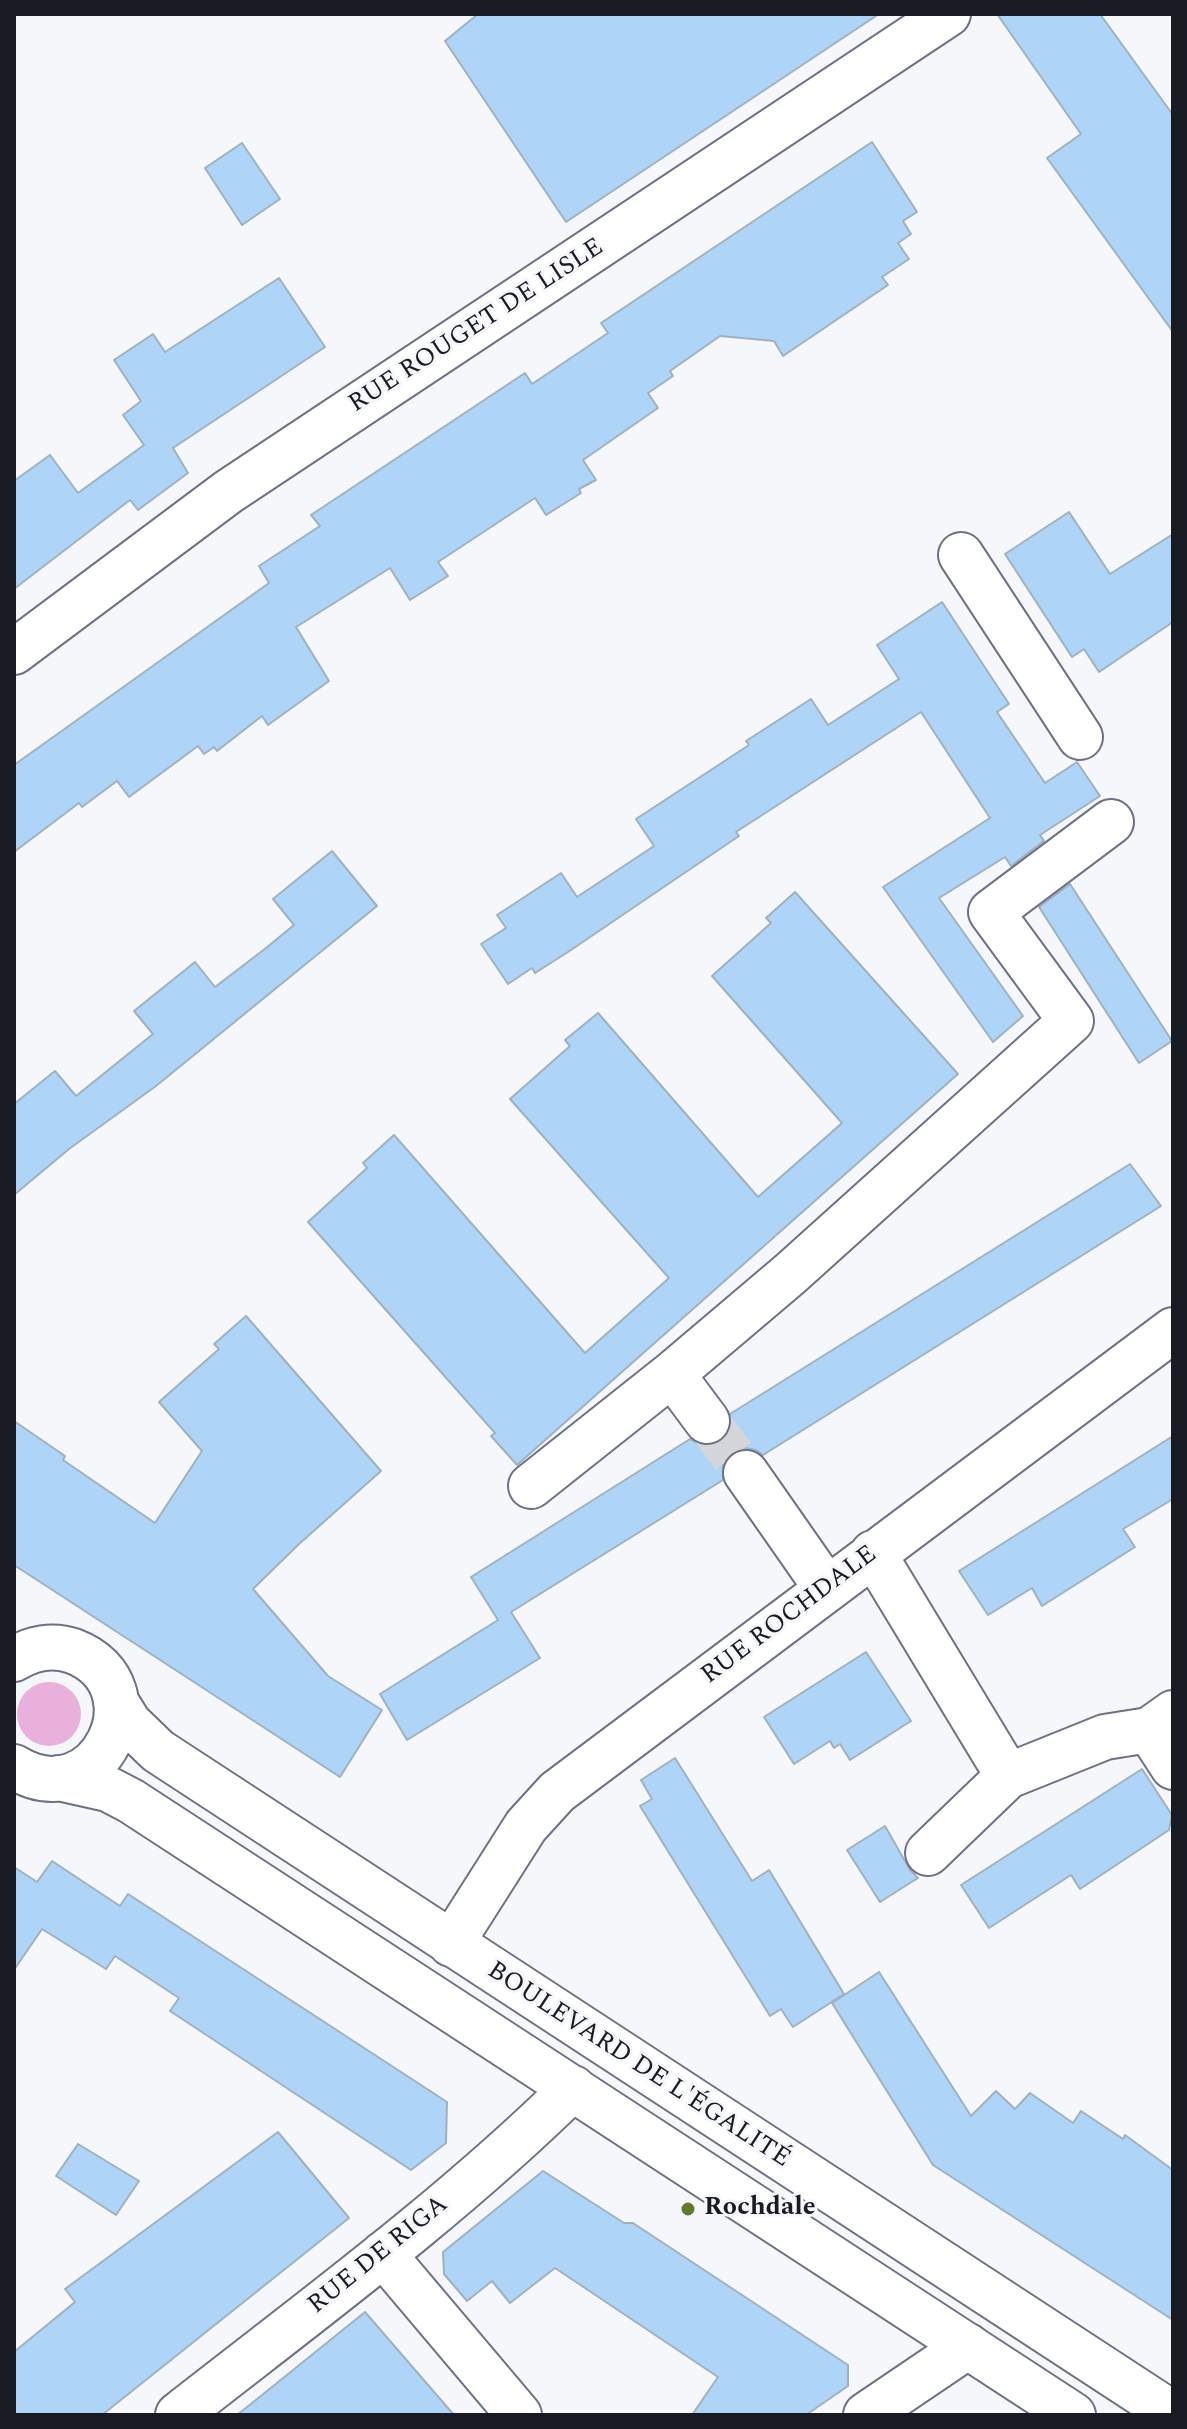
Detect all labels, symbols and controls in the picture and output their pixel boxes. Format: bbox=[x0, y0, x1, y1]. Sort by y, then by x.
street label: RUE ROUGET DE LISLE bbox=[344, 233, 610, 421]
street label: RUE ROCHDALE bbox=[696, 1540, 884, 1692]
street label: BOULEVARD DE L'ÉGALITÉ bbox=[480, 1956, 796, 2176]
street label: RUE DE RIGA bbox=[303, 2190, 455, 2322]
place label: Rochdale bbox=[704, 2193, 816, 2225]
marker: Rochdale bbox=[679, 2200, 697, 2218]

